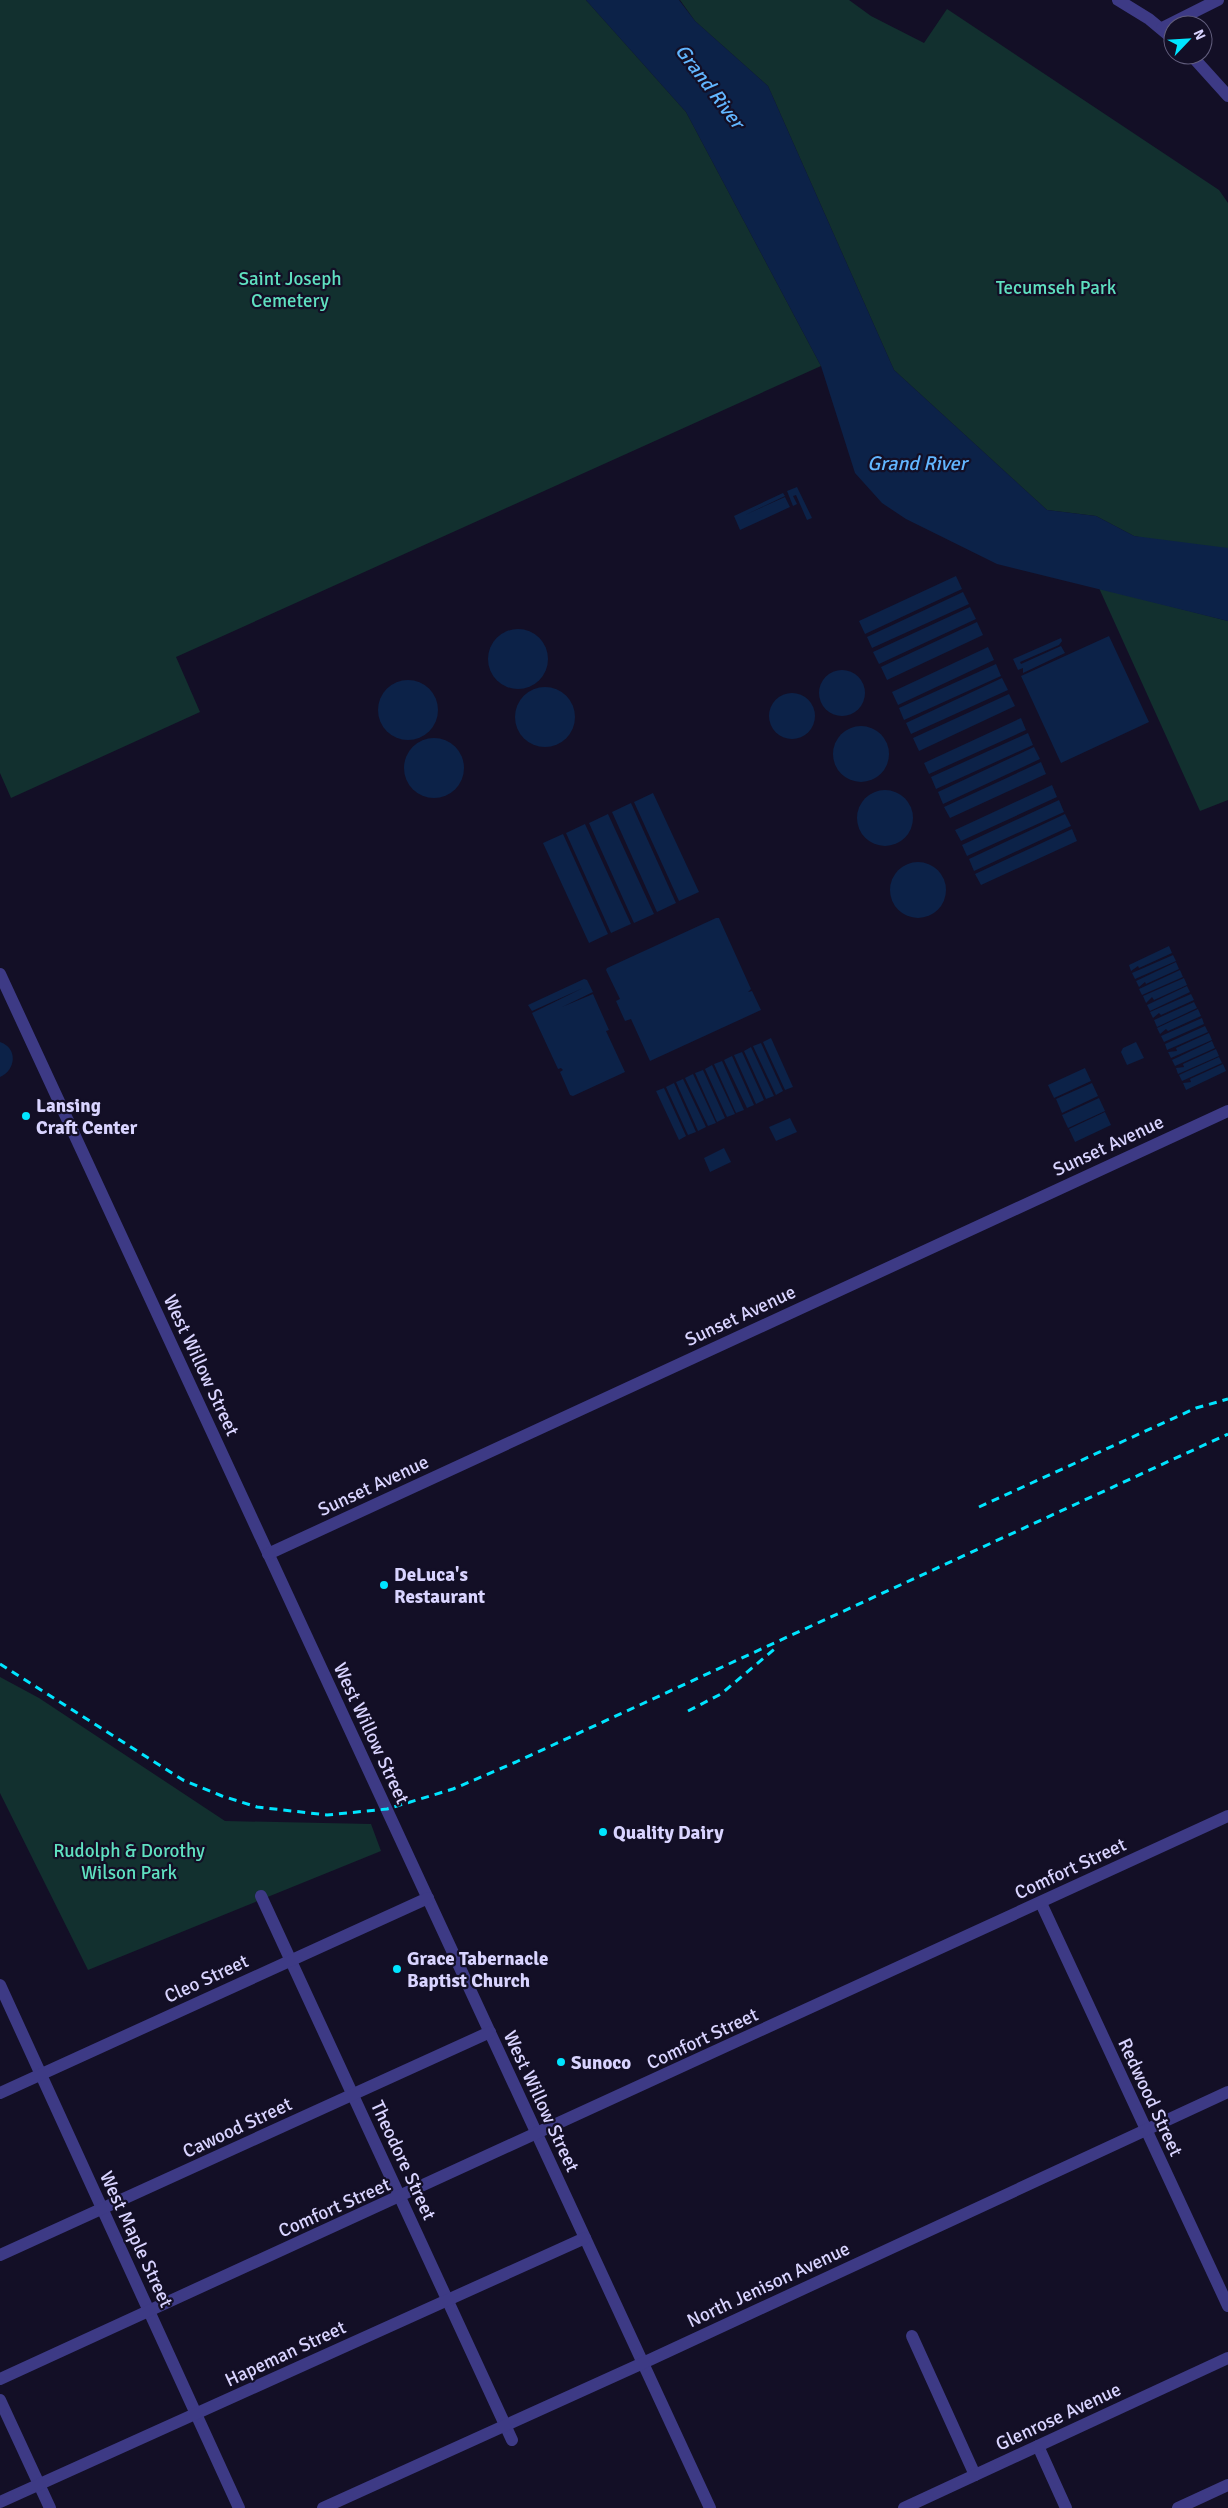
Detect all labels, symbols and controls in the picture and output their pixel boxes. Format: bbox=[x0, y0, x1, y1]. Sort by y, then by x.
north arrow bbox=[1163, 15, 1213, 65]
text: N bbox=[1190, 27, 1209, 43]
water label: Grand River bbox=[670, 39, 751, 136]
park label: Saint Joseph Cemetery bbox=[238, 267, 342, 313]
park label: Tecumseh Park bbox=[996, 276, 1117, 300]
water label: Grand River bbox=[867, 451, 969, 476]
place label: Lansing Craft Center bbox=[36, 1094, 138, 1140]
marker: Lansing Craft Center bbox=[20, 1110, 32, 1122]
street label: Sunset Avenue bbox=[1049, 1110, 1168, 1182]
street label: Sunset Avenue bbox=[681, 1280, 800, 1352]
street label: West Willow Street bbox=[158, 1291, 244, 1440]
street label: Sunset Avenue bbox=[314, 1450, 433, 1522]
place label: DeLuca's Restaurant bbox=[394, 1563, 485, 1609]
marker: DeLuca's Restaurant bbox=[378, 1579, 390, 1591]
street label: West Willow Street bbox=[328, 1659, 414, 1808]
place label: Quality Dairy bbox=[613, 1821, 724, 1845]
marker: Quality Dairy bbox=[597, 1826, 609, 1838]
street label: Comfort Street bbox=[1011, 1832, 1130, 1905]
park label: Rudolph & Dorothy Wilson Park bbox=[53, 1839, 205, 1885]
place label: Grace Tabernacle Baptist Church bbox=[407, 1947, 548, 1993]
street label: Cleo Street bbox=[161, 1949, 253, 2009]
marker: Grace Tabernacle Baptist Church bbox=[391, 1963, 403, 1975]
street label: Comfort Street bbox=[643, 2002, 762, 2075]
street label: West Willow Street bbox=[498, 2027, 584, 2176]
street label: Redwood Street bbox=[1112, 2034, 1188, 2161]
place label: Sunoco bbox=[571, 2051, 631, 2075]
marker: Sunoco bbox=[555, 2056, 567, 2068]
street label: Cawood Street bbox=[179, 2092, 296, 2164]
street label: Theodore Street bbox=[365, 2097, 441, 2224]
street label: West Maple Street bbox=[94, 2167, 178, 2312]
street label: Comfort Street bbox=[275, 2172, 394, 2243]
street label: North Jenison Avenue bbox=[683, 2237, 854, 2333]
street label: Hapeman Street bbox=[221, 2315, 350, 2392]
street label: Glenrose Avenue bbox=[992, 2377, 1125, 2456]

